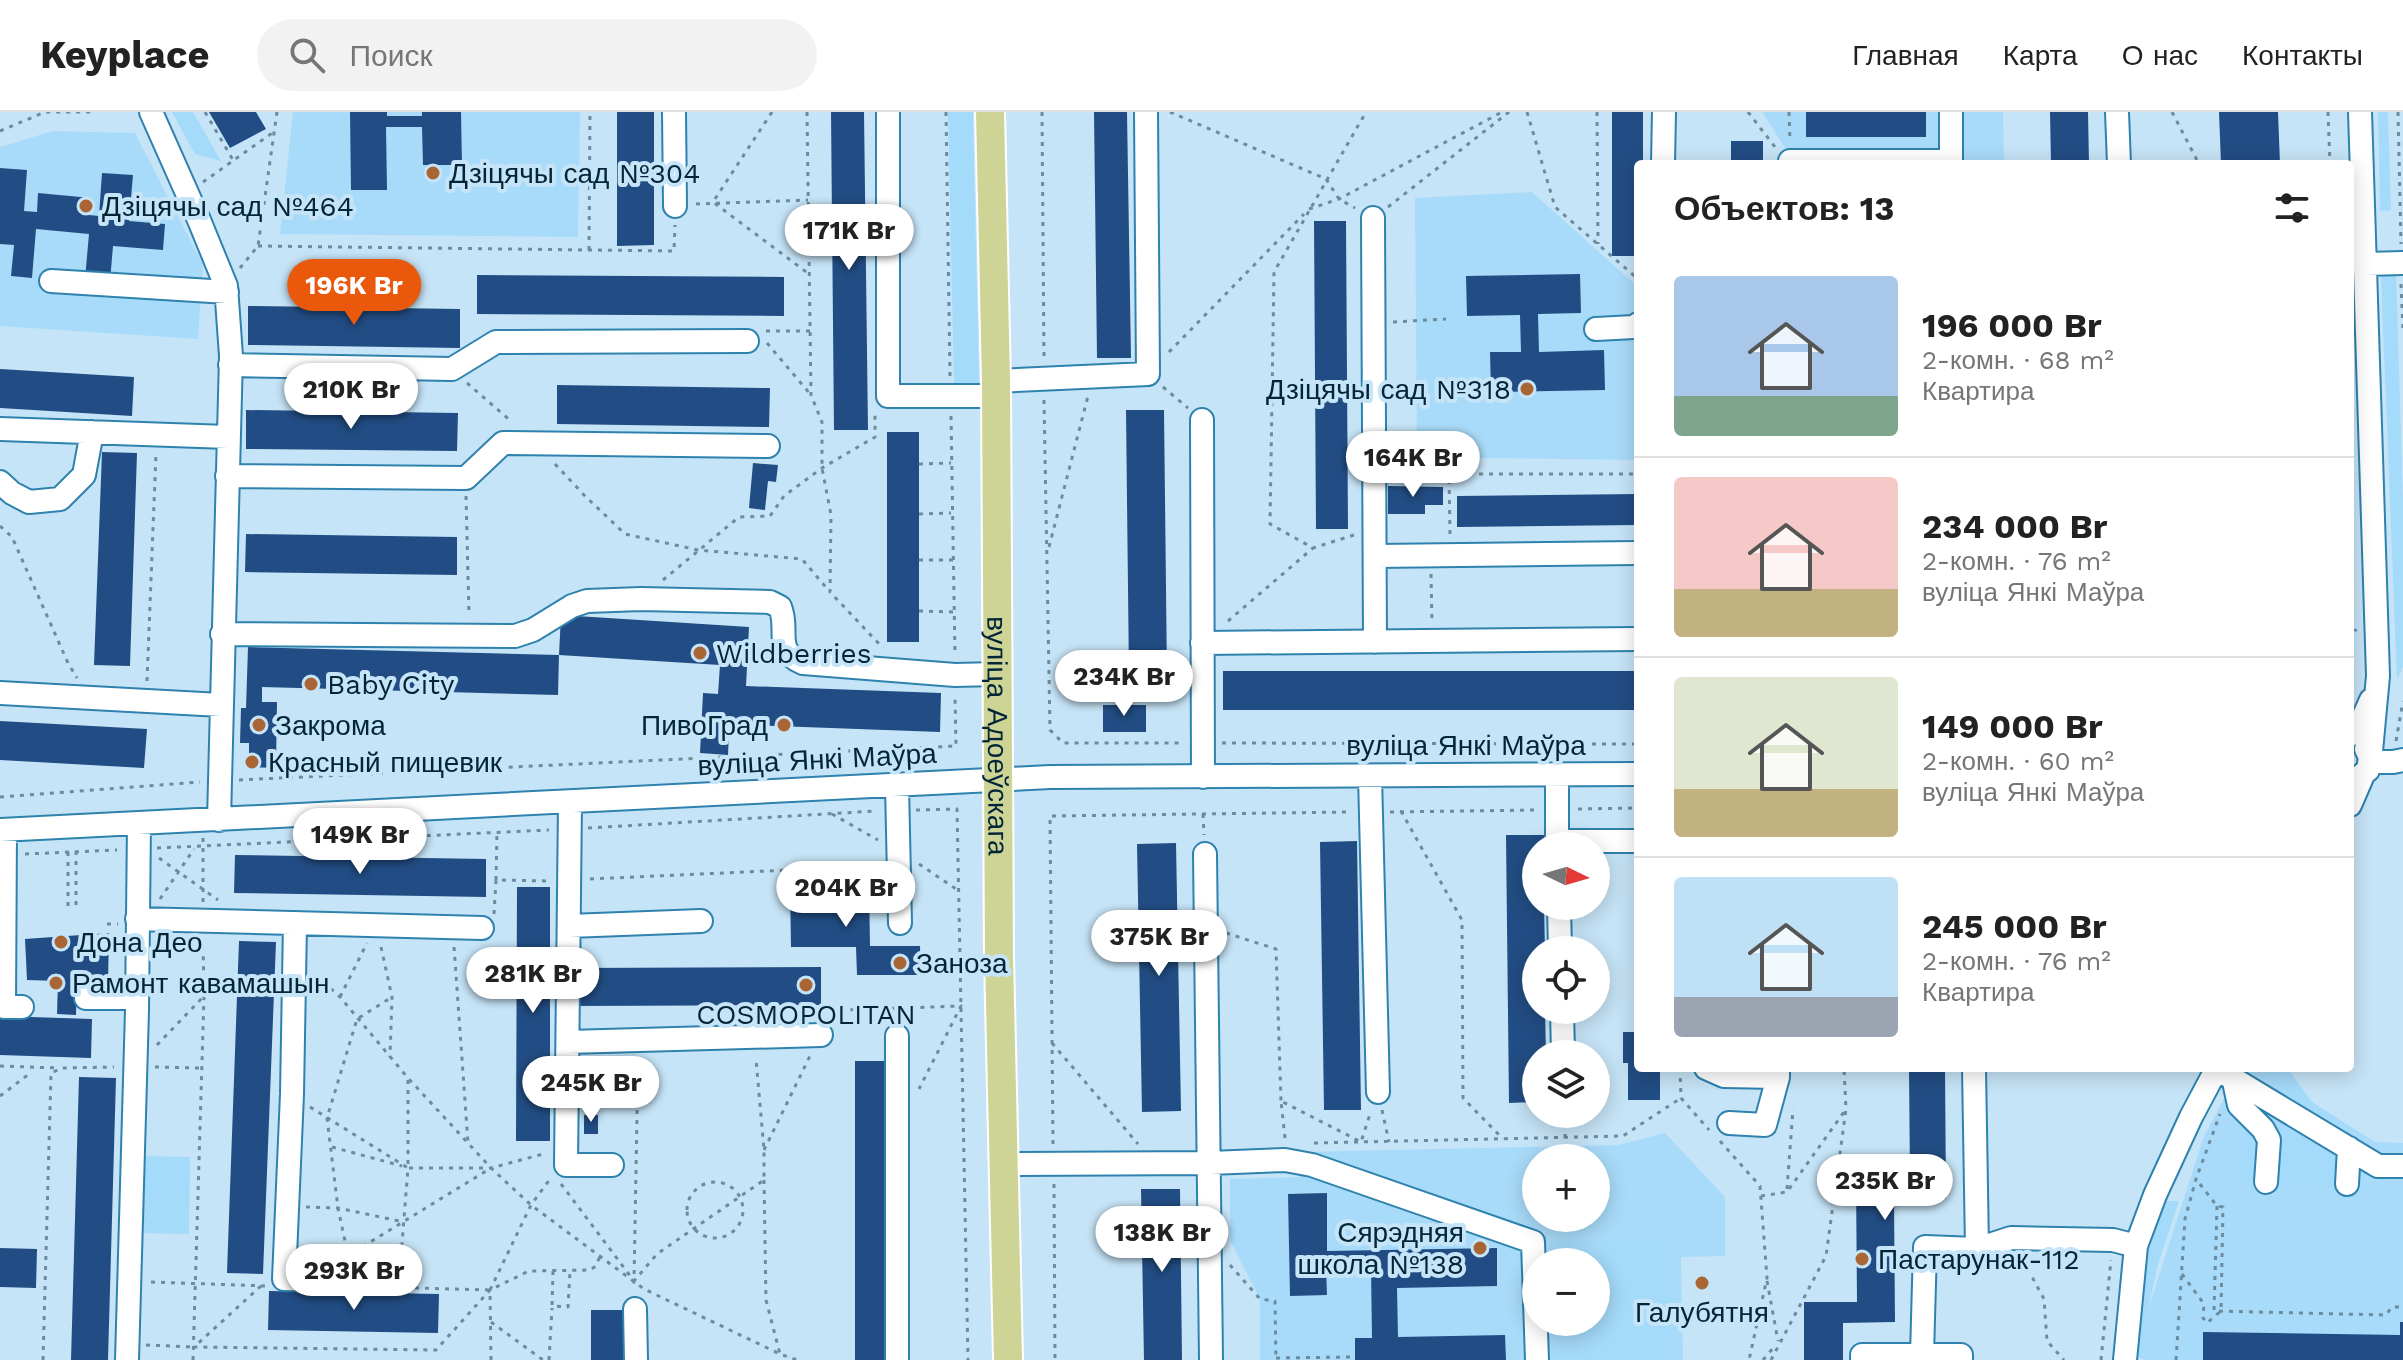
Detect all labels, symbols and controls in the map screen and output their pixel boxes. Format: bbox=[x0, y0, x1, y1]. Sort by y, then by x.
search box bbox=[257, 19, 817, 91]
text: Keyplace bbox=[40, 33, 209, 77]
icon: search bbox=[285, 33, 329, 77]
text: Поиск bbox=[349, 38, 433, 73]
text: Главная bbox=[1852, 39, 1959, 72]
text: Карта bbox=[2003, 39, 2078, 72]
text: О нас bbox=[2122, 39, 2198, 72]
text: Контакты bbox=[2242, 39, 2363, 72]
place label: Дзіцячы сад №304 bbox=[449, 157, 700, 190]
marker: Дзіцячы сад №304 bbox=[424, 164, 442, 182]
icon: filters bbox=[2270, 186, 2314, 230]
text: Объектов: 13 bbox=[1674, 188, 1895, 228]
place label: Дзіцячы сад №464 bbox=[102, 190, 354, 223]
marker: Дзіцячы сад №464 bbox=[77, 197, 95, 215]
pin: 171K Br bbox=[775, 204, 923, 272]
text: 171K Br bbox=[803, 215, 895, 245]
pin: 196K Br bbox=[280, 259, 428, 327]
text: 196K Br bbox=[305, 270, 403, 300]
text: 196 000 Br bbox=[1922, 305, 2102, 345]
icon: home bbox=[1738, 308, 1834, 404]
text: 2-комн. · 68 m² bbox=[1922, 345, 2114, 375]
pin: 210K Br bbox=[277, 363, 425, 431]
place label: Дзіцячы сад №318 bbox=[1266, 373, 1511, 406]
text: 210K Br bbox=[302, 374, 400, 404]
text: Квартира bbox=[1922, 376, 2034, 406]
marker: Дзіцячы сад №318 bbox=[1518, 380, 1536, 398]
pin: 164K Br bbox=[1339, 431, 1487, 499]
text: 164K Br bbox=[1364, 442, 1462, 472]
text: 234 000 Br bbox=[1922, 506, 2107, 546]
icon: home bbox=[1738, 509, 1834, 605]
text: 2-комн. · 76 m² bbox=[1922, 546, 2111, 576]
text: вуліца Янкі Маўра bbox=[1922, 577, 2144, 607]
street label: вуліца Адоеўскага bbox=[980, 616, 1014, 856]
place label: Wildberries bbox=[716, 637, 871, 670]
marker: Wildberries bbox=[691, 644, 709, 662]
pin: 234K Br bbox=[1050, 650, 1198, 718]
text: 234K Br bbox=[1073, 661, 1175, 691]
place label: Baby City bbox=[327, 668, 455, 701]
marker: Baby City bbox=[302, 675, 320, 693]
text: 149 000 Br bbox=[1922, 706, 2103, 746]
place label: Закрома bbox=[275, 709, 386, 742]
place label: ПивоГрад bbox=[641, 709, 768, 742]
icon: home bbox=[1738, 709, 1834, 805]
marker: Закрома bbox=[250, 716, 268, 734]
marker: ПивоГрад bbox=[775, 716, 793, 734]
street label: вуліца Янкі Маўра bbox=[1346, 729, 1586, 762]
street label: вуліца Янкі Маўра bbox=[697, 737, 938, 782]
place label: Красный пищевик bbox=[268, 746, 503, 779]
text: 2-комн. · 60 m² bbox=[1922, 746, 2114, 776]
marker: Красный пищевик bbox=[243, 753, 261, 771]
text: вуліца Янкі Маўра bbox=[1922, 777, 2144, 807]
pin: 149K Br bbox=[286, 808, 434, 876]
text: 149K Br bbox=[311, 819, 409, 849]
north arrow bbox=[1522, 832, 1610, 920]
map controls bbox=[1522, 832, 1610, 1336]
pin: 204K Br bbox=[772, 861, 920, 929]
text: 204K Br bbox=[794, 872, 898, 902]
text: 245 000 Br bbox=[1922, 906, 2107, 946]
icon: home bbox=[1738, 909, 1834, 1005]
pin: 375K Br bbox=[1085, 910, 1233, 978]
text: 375K Br bbox=[1109, 921, 1209, 951]
place label: Дона Део bbox=[77, 926, 203, 959]
marker: Дона Део bbox=[52, 933, 70, 951]
button: locate bbox=[1522, 936, 1610, 1024]
text: 2-комн. · 76 m² bbox=[1922, 946, 2111, 976]
pin: 281K Br bbox=[459, 947, 607, 1015]
place label: Заноза bbox=[916, 947, 1008, 980]
marker: Заноза bbox=[891, 954, 909, 972]
text: 281K Br bbox=[484, 958, 582, 988]
place label: Рамонт кавамашын bbox=[72, 967, 329, 1000]
marker: Рамонт кавамашын bbox=[47, 974, 65, 992]
marker: COSMOPOLITAN bbox=[797, 976, 815, 994]
text: Квартира bbox=[1922, 977, 2034, 1007]
place label: COSMOPOLITAN bbox=[696, 998, 916, 1031]
button: layers bbox=[1522, 1040, 1610, 1128]
pin: 245K Br bbox=[517, 1056, 665, 1124]
text: 245K Br bbox=[540, 1067, 642, 1097]
button: + bbox=[1522, 1144, 1610, 1232]
pin: 235K Br bbox=[1811, 1154, 1959, 1222]
text: 235K Br bbox=[1835, 1165, 1935, 1195]
pin: 138K Br bbox=[1088, 1206, 1236, 1274]
place label: Сярэдняя школа №138 bbox=[1297, 1216, 1464, 1281]
text: 138K Br bbox=[1113, 1217, 1211, 1247]
marker: Сярэдняя школа №138 bbox=[1471, 1239, 1489, 1257]
place label: Пастарунак-112 bbox=[1878, 1243, 2080, 1276]
pin: 293K Br bbox=[280, 1244, 428, 1312]
button: − bbox=[1522, 1248, 1610, 1336]
marker: Пастарунак-112 bbox=[1853, 1250, 1871, 1268]
text: 293K Br bbox=[303, 1255, 405, 1285]
marker: Галубятня bbox=[1693, 1274, 1711, 1292]
place label: Галубятня bbox=[1635, 1296, 1769, 1329]

